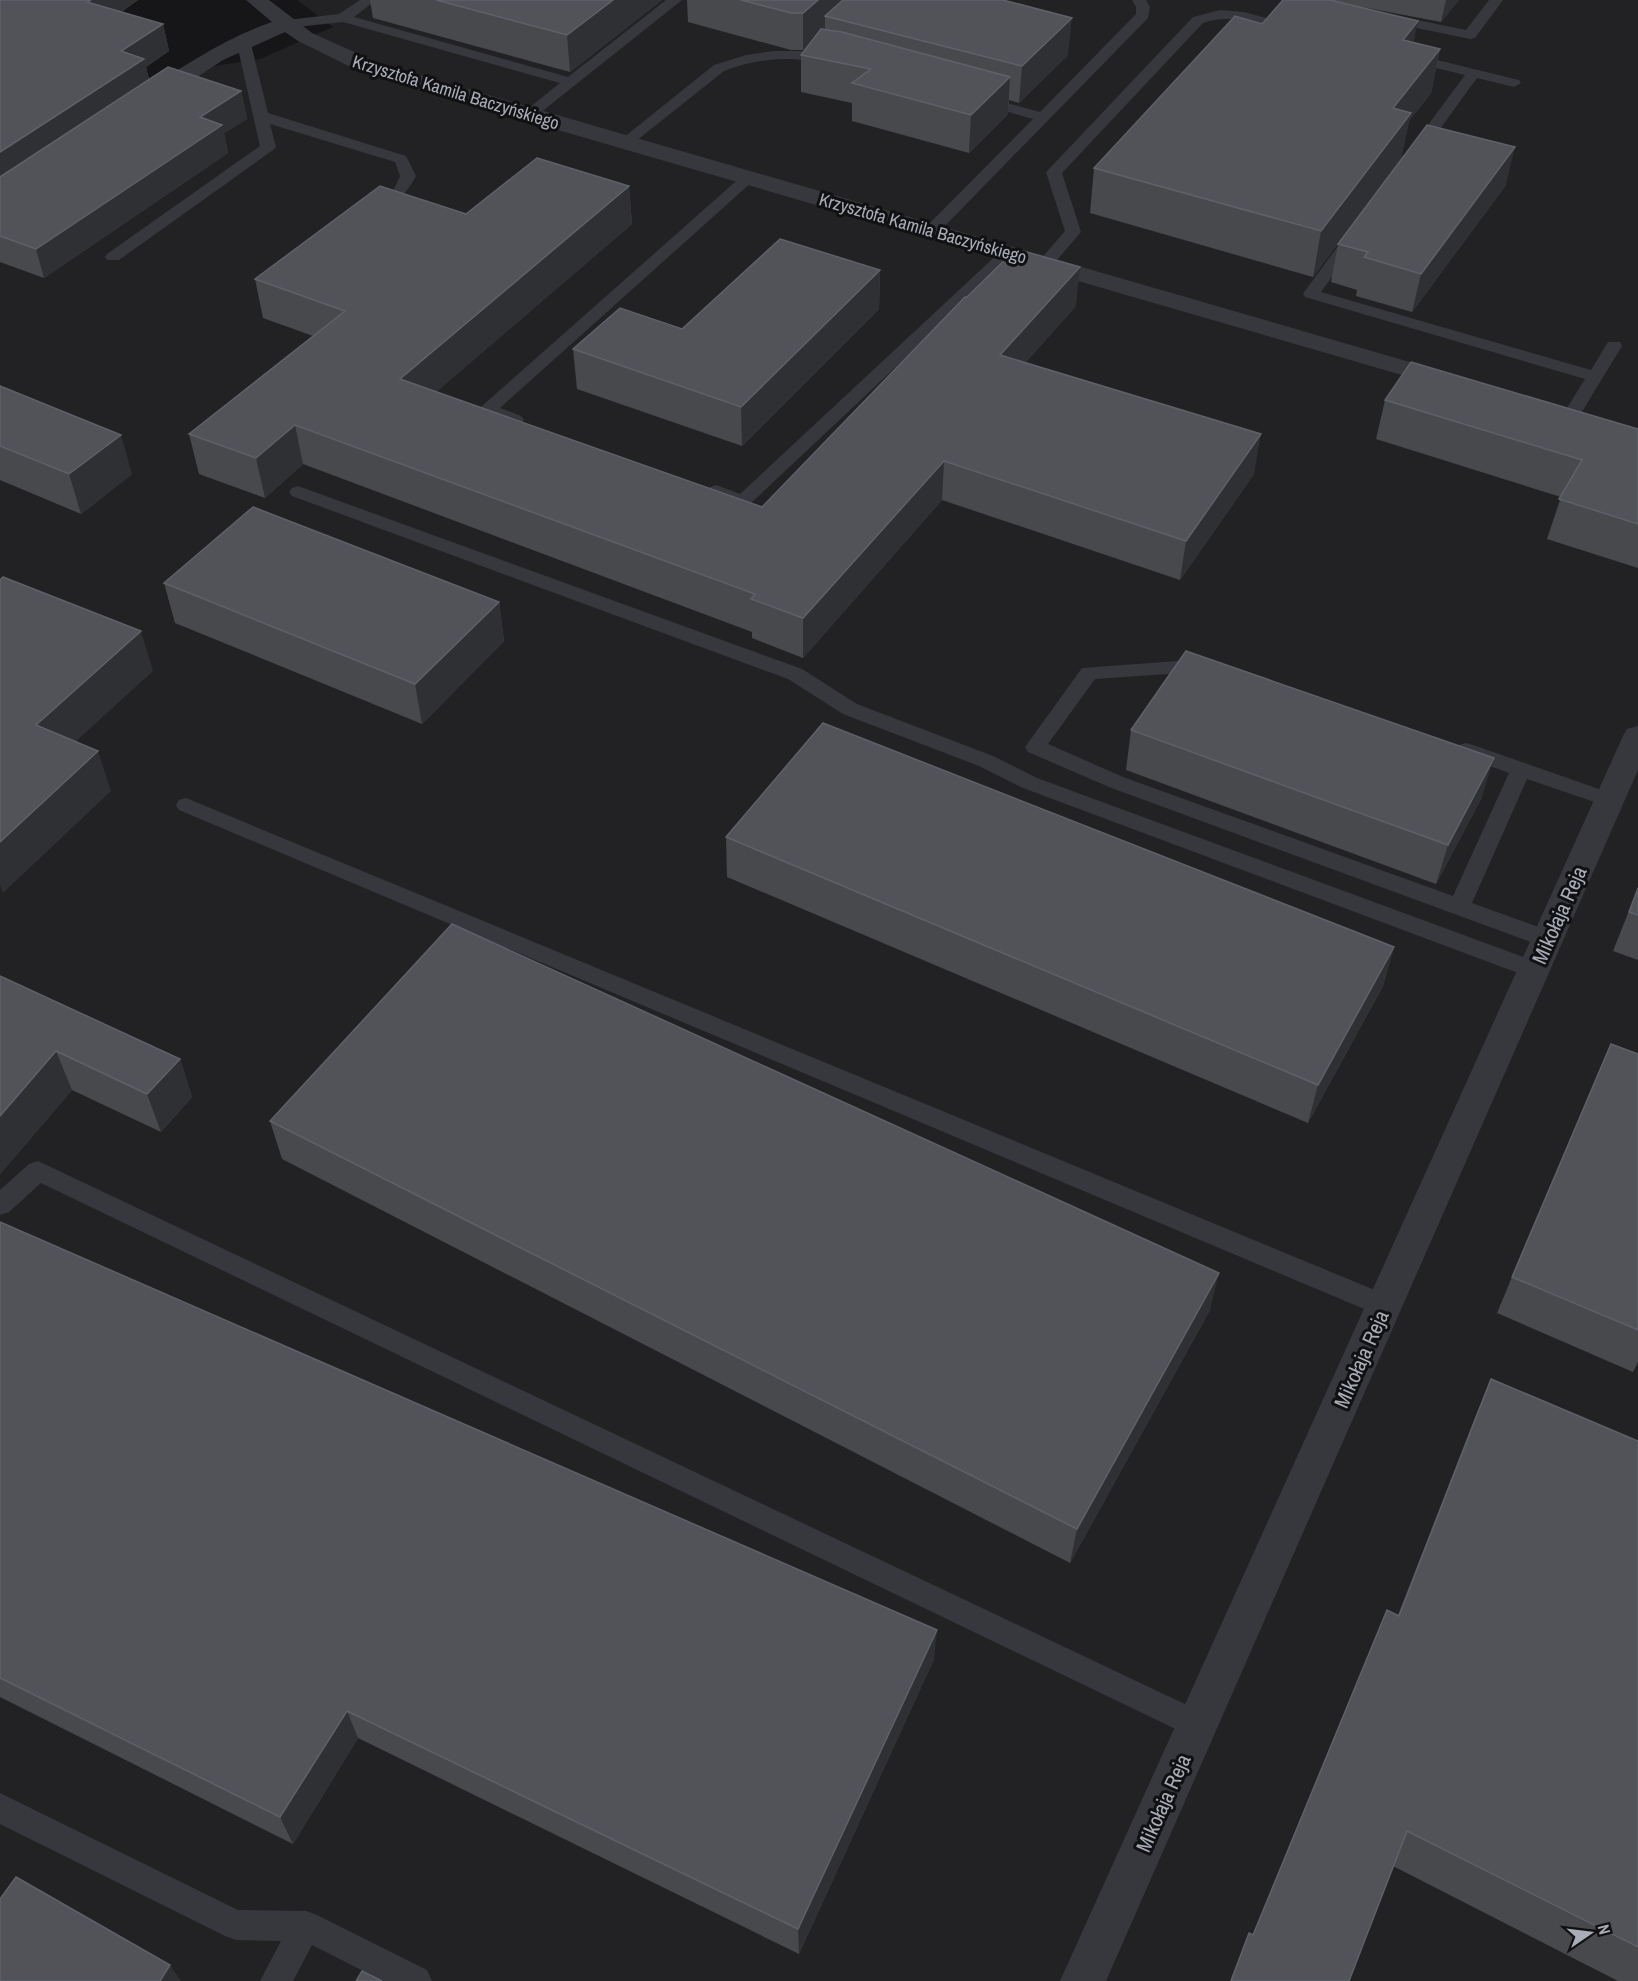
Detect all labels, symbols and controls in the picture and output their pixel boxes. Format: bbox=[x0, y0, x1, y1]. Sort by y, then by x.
street label: Krzysztofa Kamila Baczyńskiego bbox=[350, 49, 562, 135]
street label: Krzysztofa Kamila Baczyńskiego bbox=[816, 186, 1030, 270]
street label: Mikołaja Reja bbox=[1525, 861, 1594, 969]
street label: Mikołaja Reja bbox=[1327, 1305, 1396, 1413]
street label: Mikołaja Reja bbox=[1129, 1749, 1198, 1857]
north arrow bbox=[1560, 1903, 1620, 1963]
text: N bbox=[1593, 1922, 1616, 1937]

